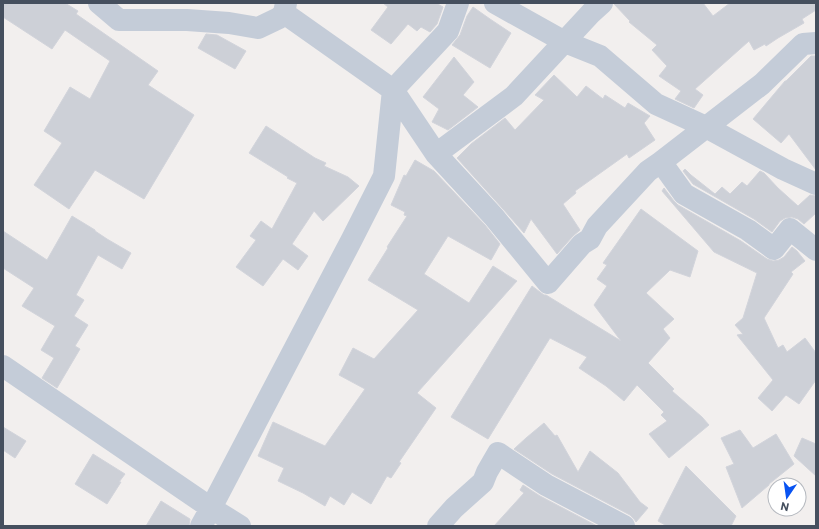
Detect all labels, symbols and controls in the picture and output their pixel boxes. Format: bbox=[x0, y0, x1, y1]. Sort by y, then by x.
north arrow bbox=[767, 477, 807, 517]
text: N bbox=[779, 500, 790, 514]

